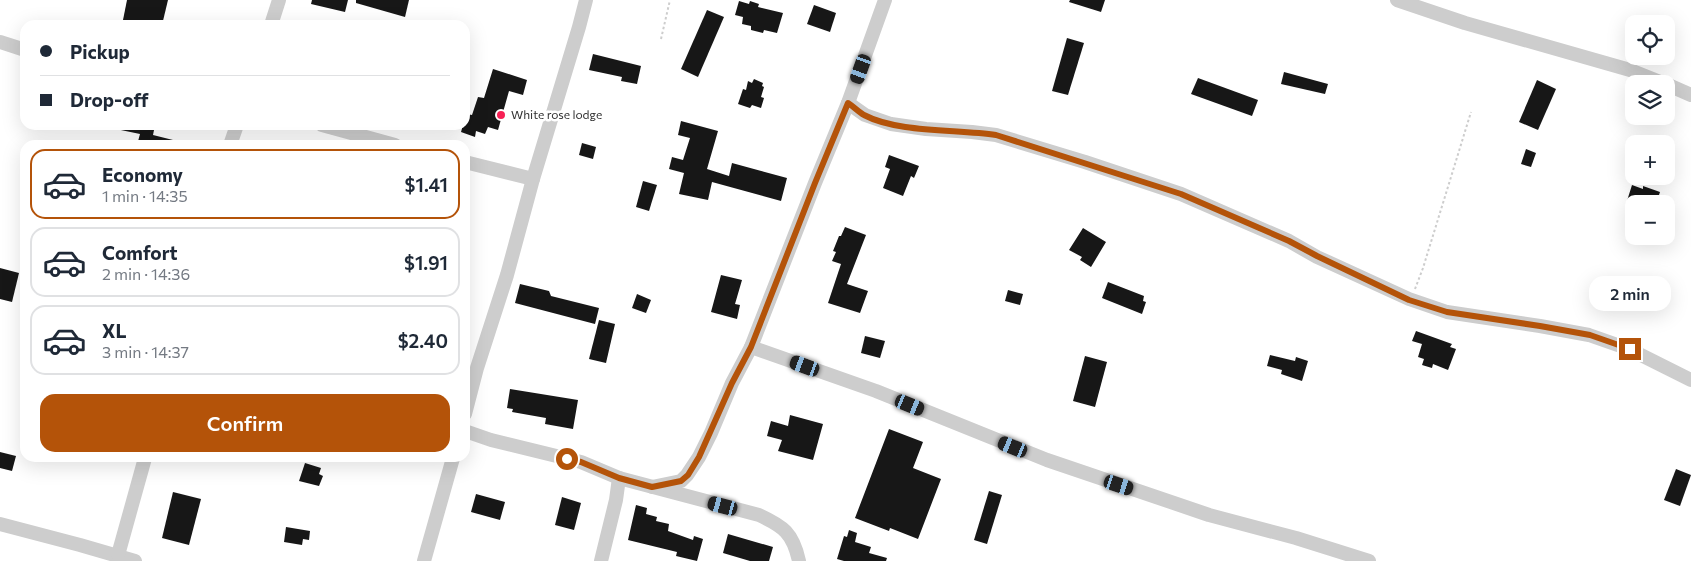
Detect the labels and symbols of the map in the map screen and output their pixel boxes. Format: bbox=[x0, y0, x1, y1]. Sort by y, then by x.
car bbox=[848, 52, 873, 86]
place label: White rose lodge bbox=[511, 107, 602, 121]
marker: White rose lodge bbox=[495, 109, 507, 121]
callout: 2 min bbox=[1589, 276, 1671, 312]
route end bbox=[1619, 338, 1641, 360]
car bbox=[788, 354, 821, 378]
car bbox=[893, 392, 926, 418]
car bbox=[996, 434, 1029, 460]
route start bbox=[556, 448, 578, 470]
car bbox=[1102, 473, 1135, 497]
car bbox=[706, 495, 739, 517]

